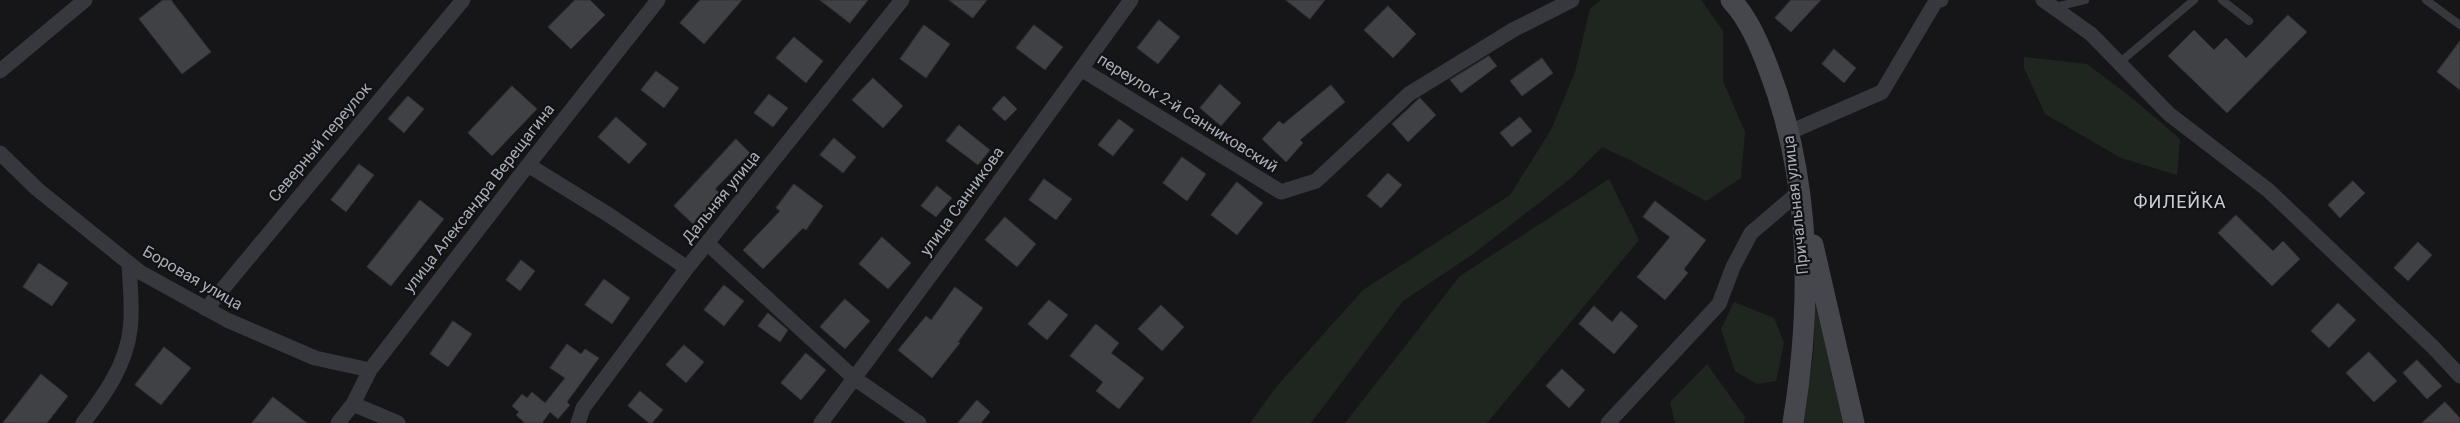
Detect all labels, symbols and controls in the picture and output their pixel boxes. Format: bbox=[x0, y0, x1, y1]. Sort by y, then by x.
street label: переулок 2-й Санниковский bbox=[1093, 50, 1281, 178]
street label: Северный переулок bbox=[266, 79, 376, 207]
street label: улица Александра Верещагина bbox=[400, 101, 560, 297]
street label: Причальная улица bbox=[1780, 135, 1814, 275]
street label: улица Санникова bbox=[917, 144, 1009, 260]
street label: Дальняя улица bbox=[679, 148, 765, 248]
district label: ФИЛЕЙКА bbox=[2133, 192, 2227, 214]
street label: Боровая улица bbox=[139, 243, 245, 315]

